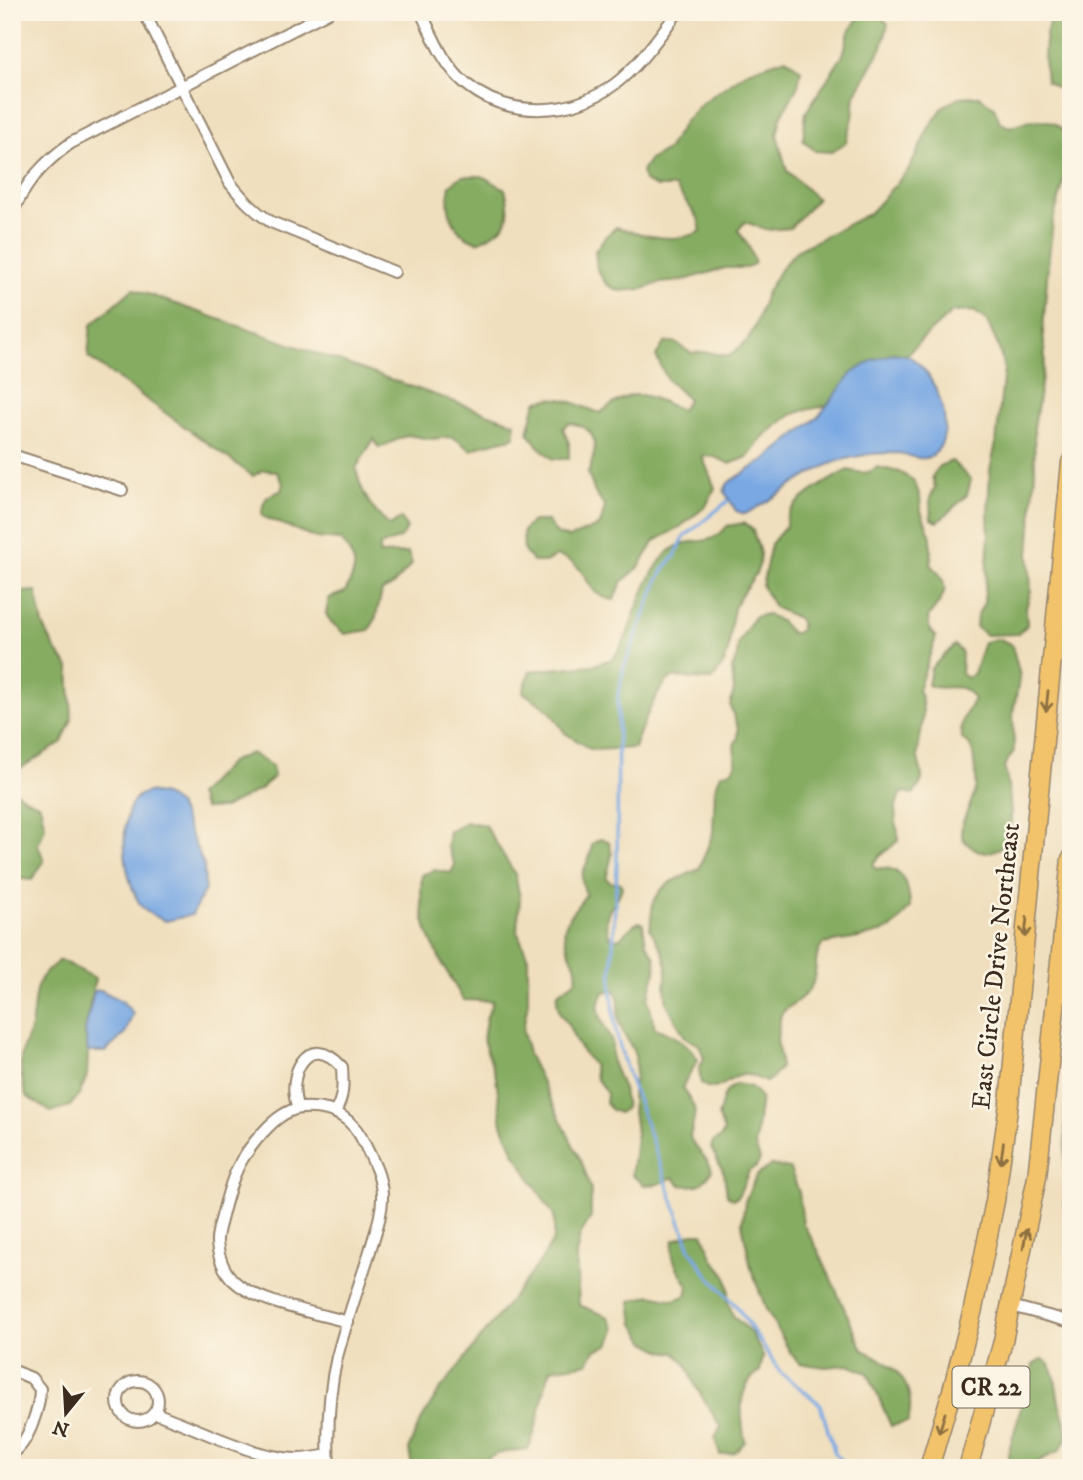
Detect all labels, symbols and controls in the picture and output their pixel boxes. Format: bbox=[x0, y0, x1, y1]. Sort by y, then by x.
one-way arrow bbox=[1040, 689, 1053, 711]
street label: East Circle Drive Northeast bbox=[965, 821, 1028, 1111]
one-way arrow bbox=[1020, 915, 1033, 938]
one-way arrow bbox=[995, 1141, 1008, 1164]
one-way arrow bbox=[1018, 1228, 1032, 1251]
road number: CR 22 bbox=[953, 1366, 1030, 1408]
north arrow bbox=[32, 1378, 102, 1448]
one-way arrow bbox=[935, 1412, 948, 1434]
text: N bbox=[50, 1414, 72, 1441]

